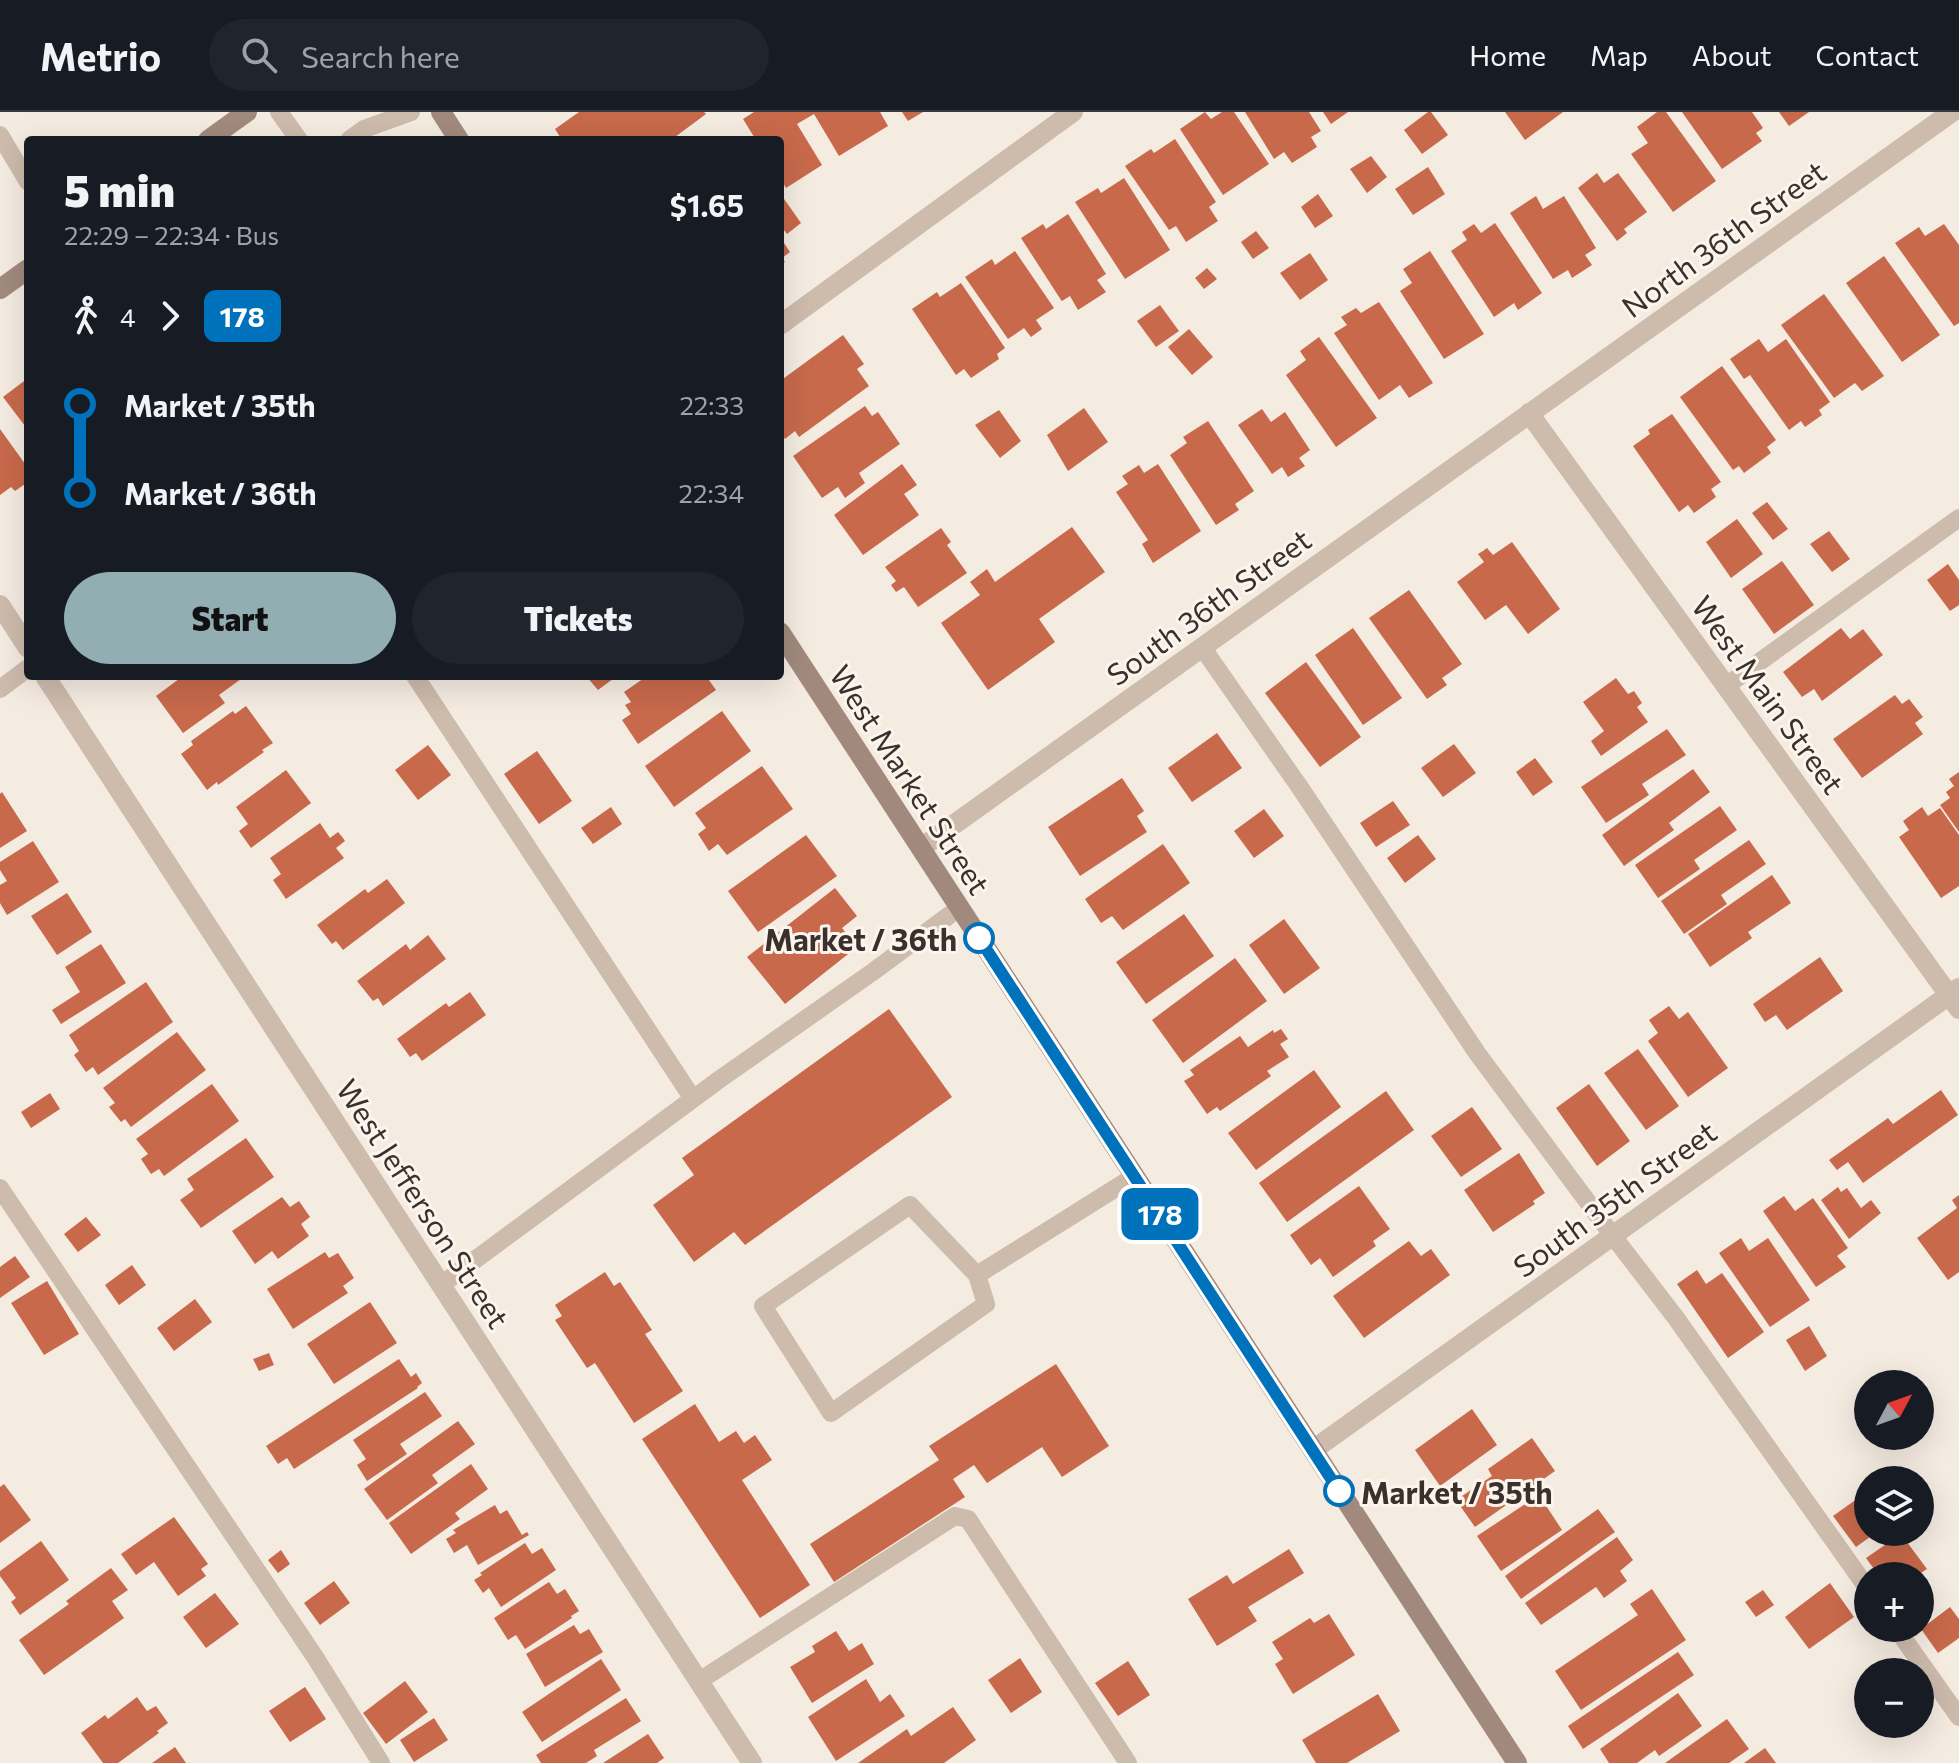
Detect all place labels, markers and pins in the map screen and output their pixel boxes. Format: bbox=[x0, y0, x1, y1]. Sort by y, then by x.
place label: Market / 36th bbox=[764, 920, 957, 957]
marker: Market / 36th bbox=[964, 923, 994, 953]
place label: Market / 35th bbox=[1361, 1473, 1553, 1510]
marker: Market / 35th bbox=[1324, 1476, 1354, 1506]

